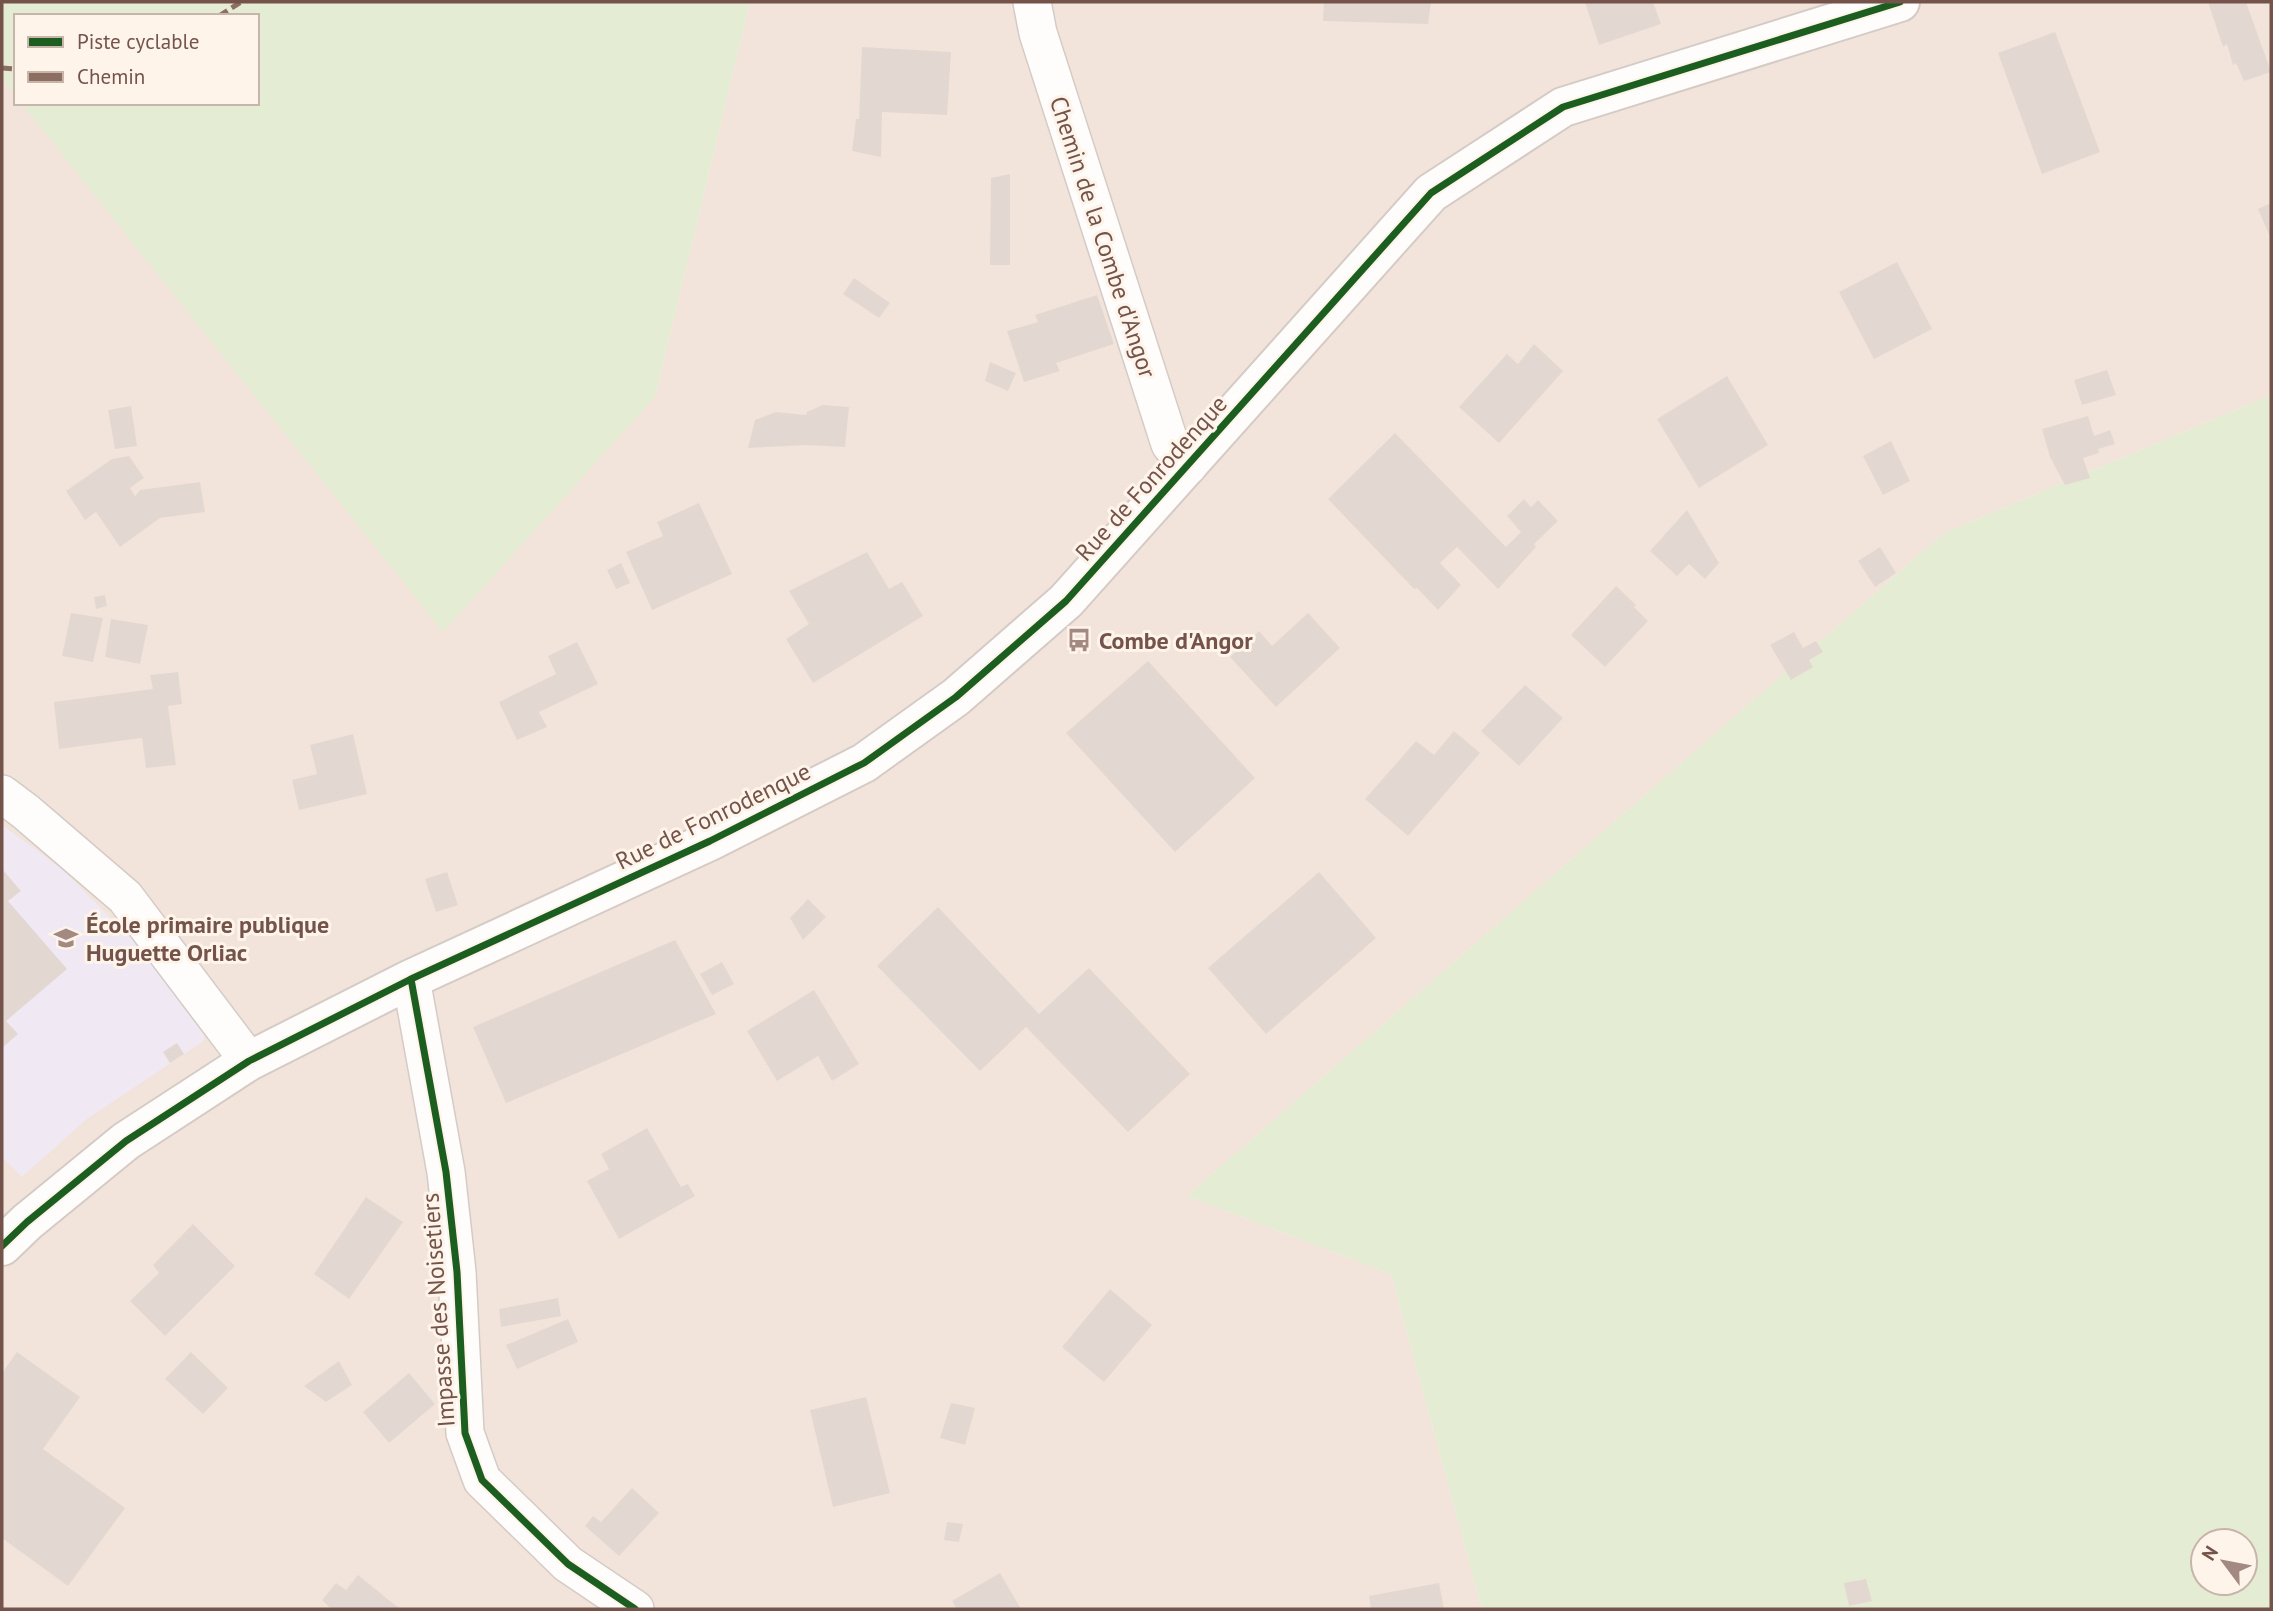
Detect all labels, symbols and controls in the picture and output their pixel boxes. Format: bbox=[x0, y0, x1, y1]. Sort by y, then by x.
legend bbox=[14, 14, 259, 105]
text: Piste cyclable bbox=[77, 28, 199, 55]
text: Chemin bbox=[77, 63, 145, 90]
street label: Chemin de la Combe d'Angor bbox=[1043, 92, 1163, 382]
street label: Rue de Fonrodenque bbox=[1068, 389, 1234, 567]
place label: Combe d'Angor bbox=[1099, 625, 1253, 656]
bus stop icon: Combe d'Angor bbox=[1065, 626, 1093, 654]
street label: Rue de Fonrodenque bbox=[611, 755, 815, 877]
place label: École primaire publique Huguette Orliac bbox=[86, 909, 329, 968]
school or university icon: École primaire publique Huguette Orliac bbox=[52, 924, 80, 952]
street label: Impasse des Noisetiers bbox=[414, 1192, 462, 1428]
north arrow bbox=[2189, 1527, 2259, 1597]
text: N bbox=[2196, 1541, 2223, 1565]

